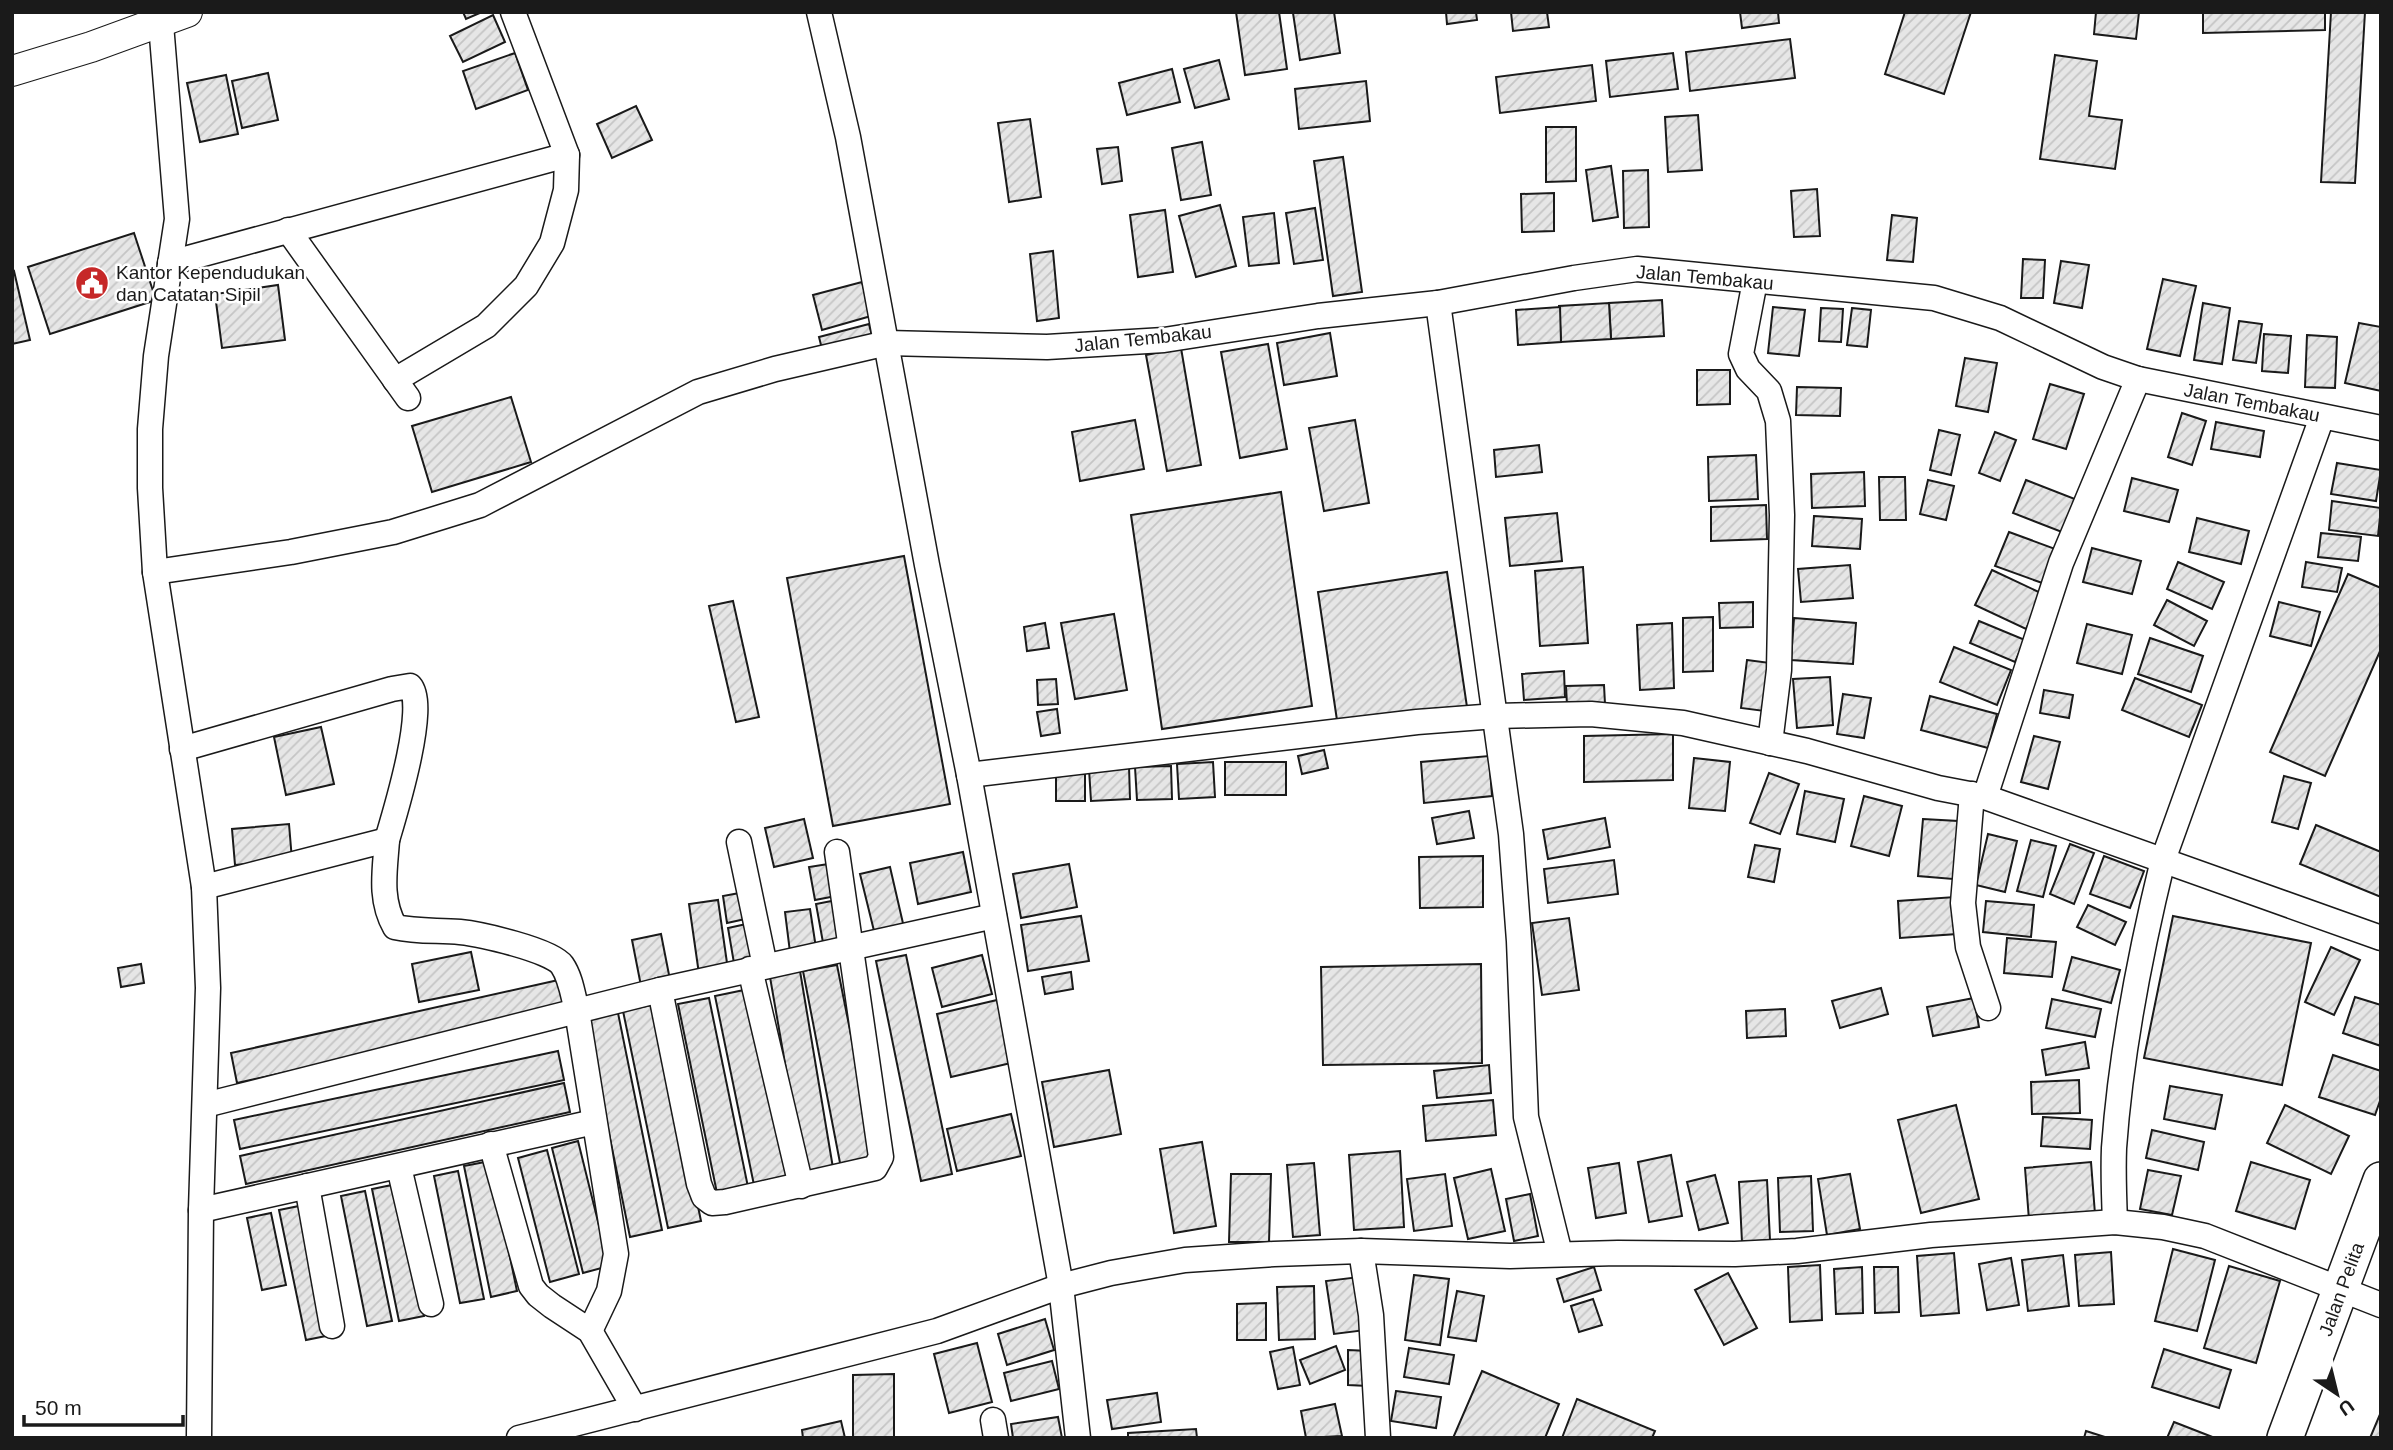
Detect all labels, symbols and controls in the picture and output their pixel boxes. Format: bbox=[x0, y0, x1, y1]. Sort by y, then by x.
street label: Jalan Tembakau bbox=[1635, 261, 1775, 294]
place label: Kantor Kependudukan dan Catatan Sipil bbox=[116, 262, 305, 305]
public building icon: Kantor Kependudukan dan Catatan Sipil bbox=[73, 264, 111, 302]
street label: Jalan Tembakau bbox=[1073, 321, 1213, 356]
street label: Jalan Tembakau bbox=[2182, 379, 2322, 426]
street label: Jalan Pelita bbox=[2315, 1239, 2368, 1339]
north arrow bbox=[2302, 1359, 2372, 1429]
scale bar bbox=[24, 1384, 184, 1428]
text: U bbox=[2335, 1395, 2358, 1420]
text: 50 m bbox=[35, 1396, 82, 1419]

